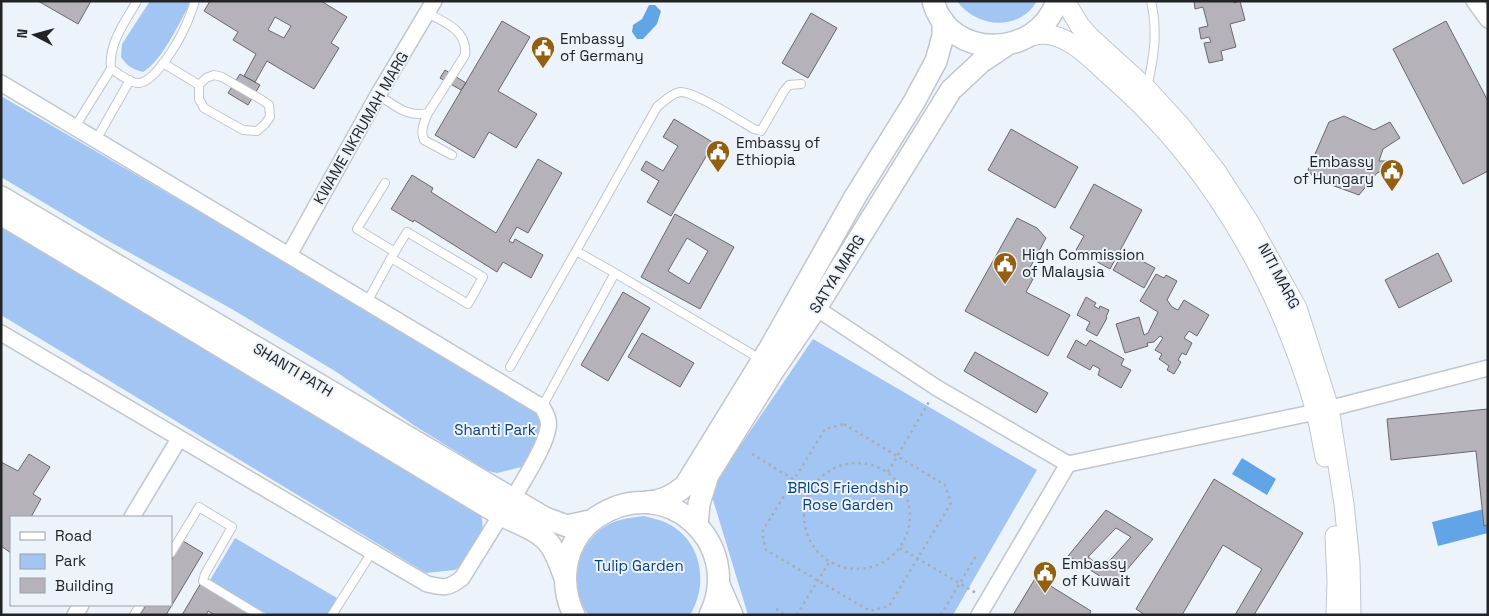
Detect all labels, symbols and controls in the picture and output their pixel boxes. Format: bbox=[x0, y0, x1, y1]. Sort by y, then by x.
north arrow bbox=[10, 10, 60, 60]
text: N bbox=[13, 28, 32, 39]
place label: Embassy of Germany bbox=[560, 29, 644, 65]
public building icon: Embassy of Germany bbox=[530, 35, 556, 69]
street label: KWAME NKRUMAH MARG bbox=[309, 48, 412, 207]
place label: Embassy of Ethiopia bbox=[736, 133, 820, 169]
public building icon: Embassy of Ethiopia bbox=[705, 139, 731, 173]
place label: Embassy of Hungary bbox=[1293, 152, 1374, 188]
public building icon: Embassy of Hungary bbox=[1379, 158, 1405, 192]
street label: SATYA MARG bbox=[805, 231, 868, 317]
street label: NITI MARG bbox=[1254, 240, 1305, 312]
place label: High Commission of Malaysia bbox=[1022, 245, 1145, 281]
public building icon: High Commission of Malaysia bbox=[992, 251, 1018, 285]
street label: SHANTI PATH bbox=[250, 338, 337, 401]
park label: Shanti Park bbox=[454, 420, 536, 439]
park label: BRICS Friendship Rose Garden bbox=[787, 478, 909, 514]
legend bbox=[10, 516, 172, 606]
text: Road bbox=[55, 526, 92, 545]
text: Park bbox=[55, 551, 86, 570]
place label: Embassy of Kuwait bbox=[1062, 554, 1131, 590]
park label: Tulip Garden bbox=[594, 556, 684, 575]
public building icon: Embassy of Kuwait bbox=[1032, 560, 1058, 594]
text: Building bbox=[55, 576, 114, 595]

